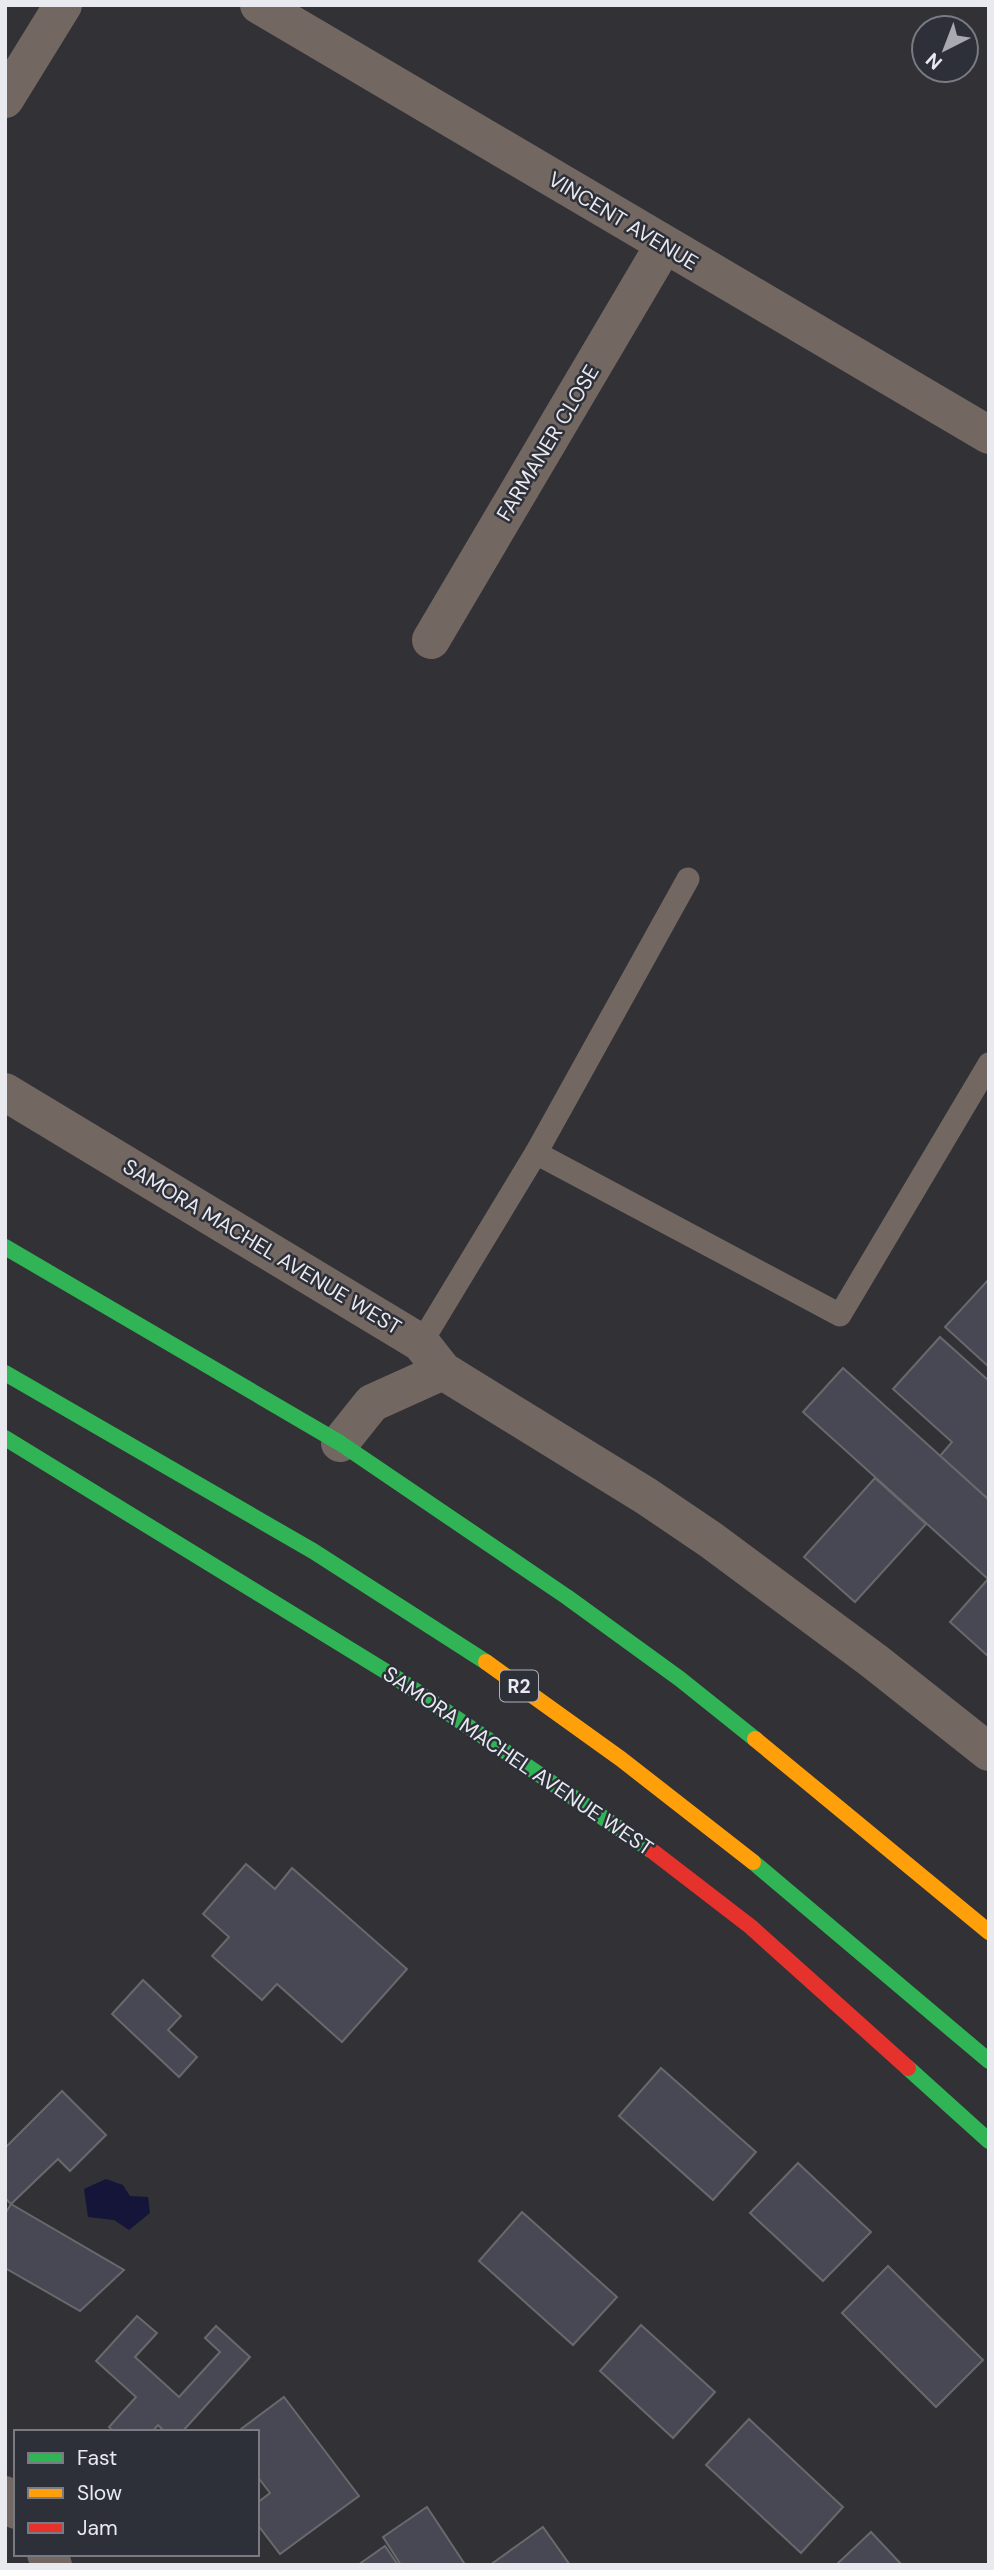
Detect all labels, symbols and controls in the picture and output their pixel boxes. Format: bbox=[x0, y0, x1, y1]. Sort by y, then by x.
north arrow bbox=[910, 14, 980, 84]
text: N bbox=[920, 47, 947, 75]
street label: VINCENT AVENUE bbox=[543, 165, 703, 277]
street label: FARMANER CLOSE bbox=[490, 360, 606, 526]
street label: SAMORA MACHEL AVENUE WEST bbox=[118, 1153, 407, 1342]
street label: SAMORA MACHEL AVENUE WEST bbox=[378, 1660, 659, 1862]
road number: R2 bbox=[500, 1670, 538, 1702]
legend bbox=[14, 2430, 259, 2556]
text: Fast bbox=[77, 2444, 117, 2472]
text: Slow bbox=[77, 2479, 122, 2507]
text: Jam bbox=[77, 2514, 118, 2542]

